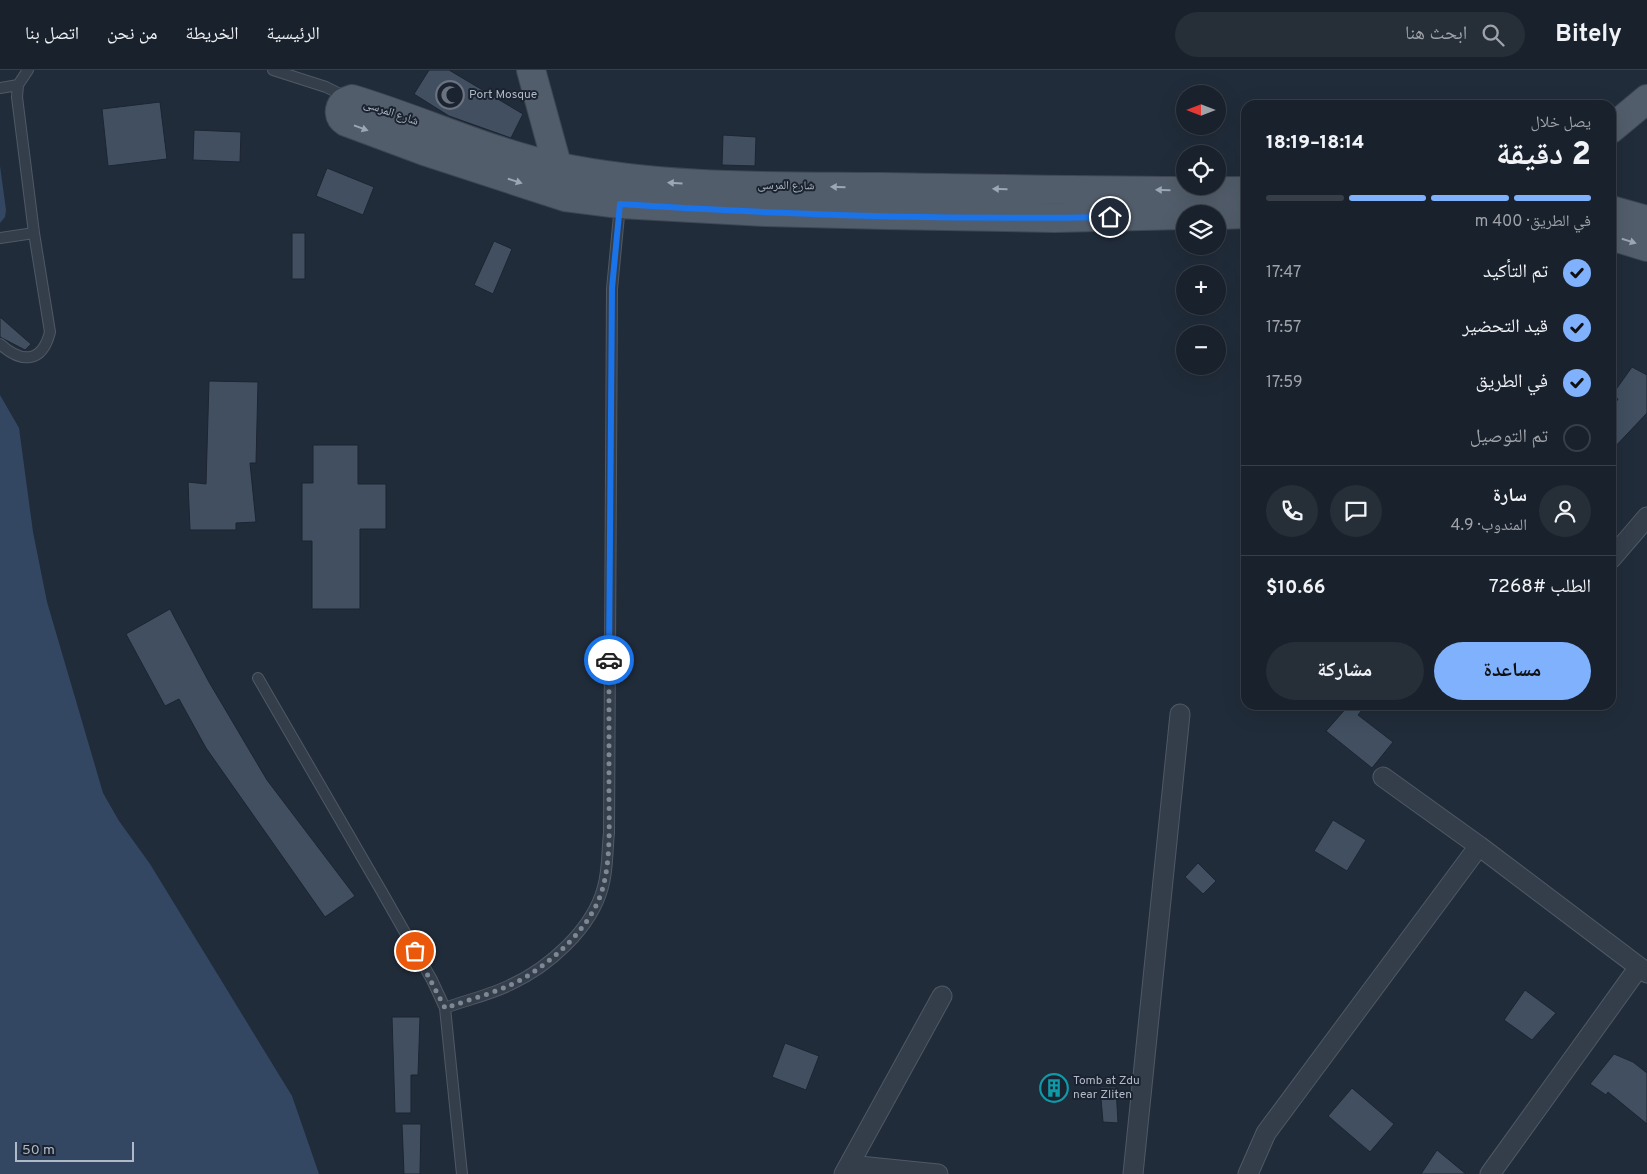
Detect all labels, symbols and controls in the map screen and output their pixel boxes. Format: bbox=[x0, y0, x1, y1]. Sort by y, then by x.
search box bbox=[1175, 12, 1525, 57]
text: Bitely bbox=[1555, 20, 1622, 50]
icon: search bbox=[1479, 21, 1507, 49]
text: ابحث هنا bbox=[1405, 22, 1467, 46]
text: اتصل بنا bbox=[25, 23, 79, 46]
text: من نحن bbox=[107, 23, 158, 46]
text: الخريطة bbox=[186, 23, 239, 46]
text: الرئيسية bbox=[267, 23, 320, 46]
mosque icon: Port Mosque bbox=[435, 80, 465, 110]
north arrow bbox=[1176, 85, 1226, 135]
map controls bbox=[1176, 85, 1226, 375]
place label: Port Mosque bbox=[469, 87, 537, 103]
street label: شارع المرسى bbox=[361, 96, 421, 130]
text: يصل خلال bbox=[1530, 113, 1591, 133]
one-way arrow bbox=[354, 125, 369, 132]
text: 18:14–18:19 bbox=[1266, 131, 1364, 155]
text: 2 دقيقة bbox=[1496, 136, 1591, 176]
button: locate bbox=[1176, 145, 1226, 195]
one-way arrow bbox=[508, 177, 523, 185]
one-way arrow bbox=[667, 178, 683, 186]
street label: شارع المرسى bbox=[757, 178, 815, 194]
one-way arrow bbox=[829, 183, 845, 191]
one-way arrow bbox=[992, 184, 1008, 192]
one-way arrow bbox=[1154, 186, 1170, 194]
pin bbox=[1089, 196, 1131, 238]
icon: home bbox=[1096, 203, 1124, 231]
button: layers bbox=[1176, 205, 1226, 255]
text: في الطريق · 400 m bbox=[1475, 212, 1591, 232]
one-way arrow bbox=[1622, 237, 1637, 245]
icon: check bbox=[1563, 259, 1591, 287]
text: تم التأكيد bbox=[1483, 260, 1548, 284]
text: 17:47 bbox=[1266, 263, 1301, 283]
button: + bbox=[1176, 265, 1226, 315]
icon: check bbox=[1563, 314, 1591, 342]
text: قيد التحضير bbox=[1462, 315, 1548, 339]
text: 17:57 bbox=[1266, 318, 1301, 338]
button: − bbox=[1176, 325, 1226, 375]
icon: check bbox=[1563, 369, 1591, 397]
text: في الطريق bbox=[1476, 370, 1548, 394]
text: 17:59 bbox=[1266, 373, 1303, 393]
text: تم التوصيل bbox=[1470, 425, 1548, 449]
text: سارة bbox=[1493, 484, 1527, 508]
button: phone bbox=[1266, 485, 1318, 537]
button: chat bbox=[1330, 485, 1382, 537]
button: person bbox=[1539, 485, 1591, 537]
text: المندوب · 4.9 bbox=[1451, 516, 1527, 536]
text: الطلب #7268 bbox=[1489, 575, 1591, 599]
text: $10.66 bbox=[1266, 576, 1326, 600]
courier bbox=[584, 635, 634, 685]
button: مشاركة bbox=[1266, 642, 1424, 700]
button: مساعدة bbox=[1434, 642, 1591, 700]
icon: car bbox=[595, 646, 623, 674]
pin bbox=[394, 930, 436, 972]
icon: bag bbox=[401, 937, 429, 965]
building icon: Tomb at Zdu near Zliten bbox=[1039, 1073, 1069, 1103]
place label: Tomb at Zdu near Zliten bbox=[1073, 1073, 1140, 1103]
scale bar bbox=[15, 1139, 134, 1162]
text: 50 m bbox=[22, 1142, 55, 1159]

